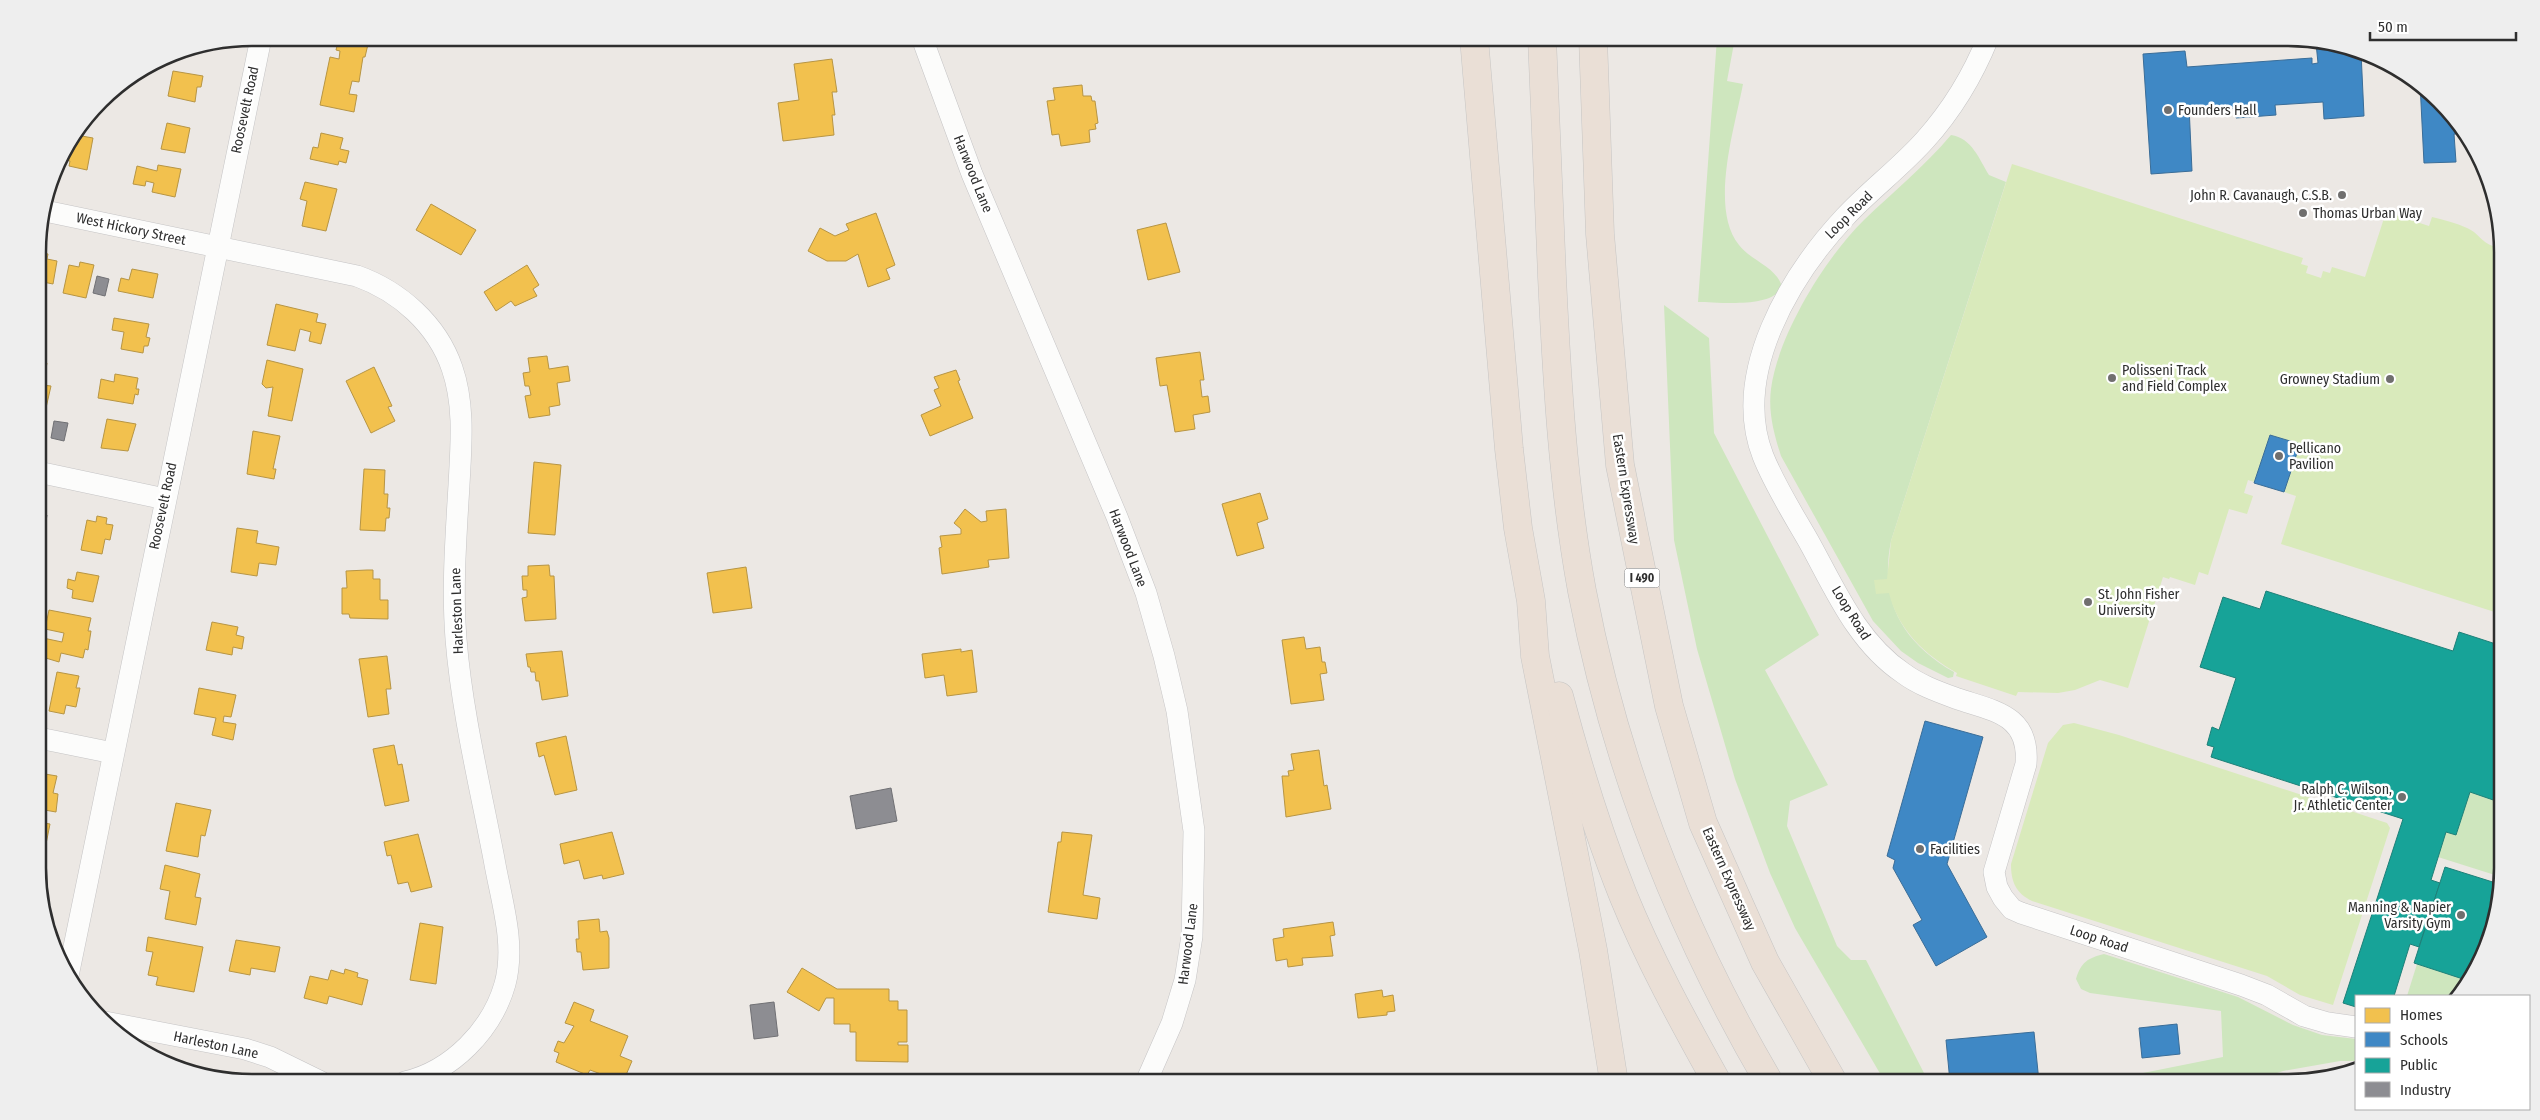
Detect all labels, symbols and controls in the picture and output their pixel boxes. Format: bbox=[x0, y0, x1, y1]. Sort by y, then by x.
scale bar bbox=[2370, 10, 2516, 42]
text: 50 m bbox=[2378, 18, 2408, 36]
street label: Roosevelt Road bbox=[227, 65, 263, 155]
place label: Founders Hall bbox=[2178, 102, 2257, 119]
marker: Founders Hall bbox=[2162, 104, 2174, 116]
street label: Harwood Lane bbox=[950, 133, 996, 215]
place label: John R. Cavanaugh, C.S.B. bbox=[2190, 187, 2332, 204]
street label: Loop Road bbox=[1822, 188, 1876, 242]
marker: John R. Cavanaugh, C.S.B. bbox=[2336, 189, 2348, 201]
place label: Thomas Urban Way bbox=[2313, 205, 2423, 222]
marker: Thomas Urban Way bbox=[2297, 207, 2309, 219]
street label: West Hickory Street bbox=[75, 209, 188, 249]
place label: Polisseni Track and Field Complex bbox=[2122, 362, 2227, 395]
place label: Growney Stadium bbox=[2280, 371, 2380, 388]
marker: Polisseni Track and Field Complex bbox=[2106, 372, 2118, 384]
marker: Growney Stadium bbox=[2384, 373, 2396, 385]
street label: Eastern Expressway bbox=[1609, 433, 1643, 546]
place label: Pellicano Pavilion bbox=[2289, 440, 2341, 473]
marker: Pellicano Pavilion bbox=[2273, 450, 2285, 462]
street label: Roosevelt Road bbox=[145, 461, 181, 551]
street label: Harwood Lane bbox=[1105, 507, 1151, 589]
street label: Harleston Lane bbox=[447, 567, 467, 654]
road number: I 490 bbox=[1624, 568, 1660, 588]
street label: Loop Road bbox=[1828, 583, 1874, 643]
place label: St. John Fisher University bbox=[2098, 586, 2180, 619]
marker: St. John Fisher University bbox=[2082, 596, 2094, 608]
place label: Ralph C. Wilson, Jr. Athletic Center bbox=[2294, 781, 2392, 814]
marker: Ralph C. Wilson, Jr. Athletic Center bbox=[2396, 791, 2408, 803]
street label: Eastern Expressway bbox=[1699, 825, 1760, 934]
place label: Facilities bbox=[1930, 841, 1980, 858]
marker: Facilities bbox=[1914, 843, 1926, 855]
place label: Manning & Napier Varsity Gym bbox=[2348, 899, 2451, 932]
street label: Harwood Lane bbox=[1175, 902, 1201, 986]
marker: Manning & Napier Varsity Gym bbox=[2455, 909, 2467, 921]
street label: Loop Road bbox=[2068, 922, 2130, 956]
legend bbox=[2355, 995, 2530, 1110]
text: Homes bbox=[2400, 1006, 2442, 1024]
street label: Harleston Lane bbox=[172, 1028, 260, 1062]
text: Schools bbox=[2400, 1031, 2448, 1049]
text: Public bbox=[2400, 1056, 2438, 1074]
text: Industry bbox=[2400, 1081, 2451, 1099]

